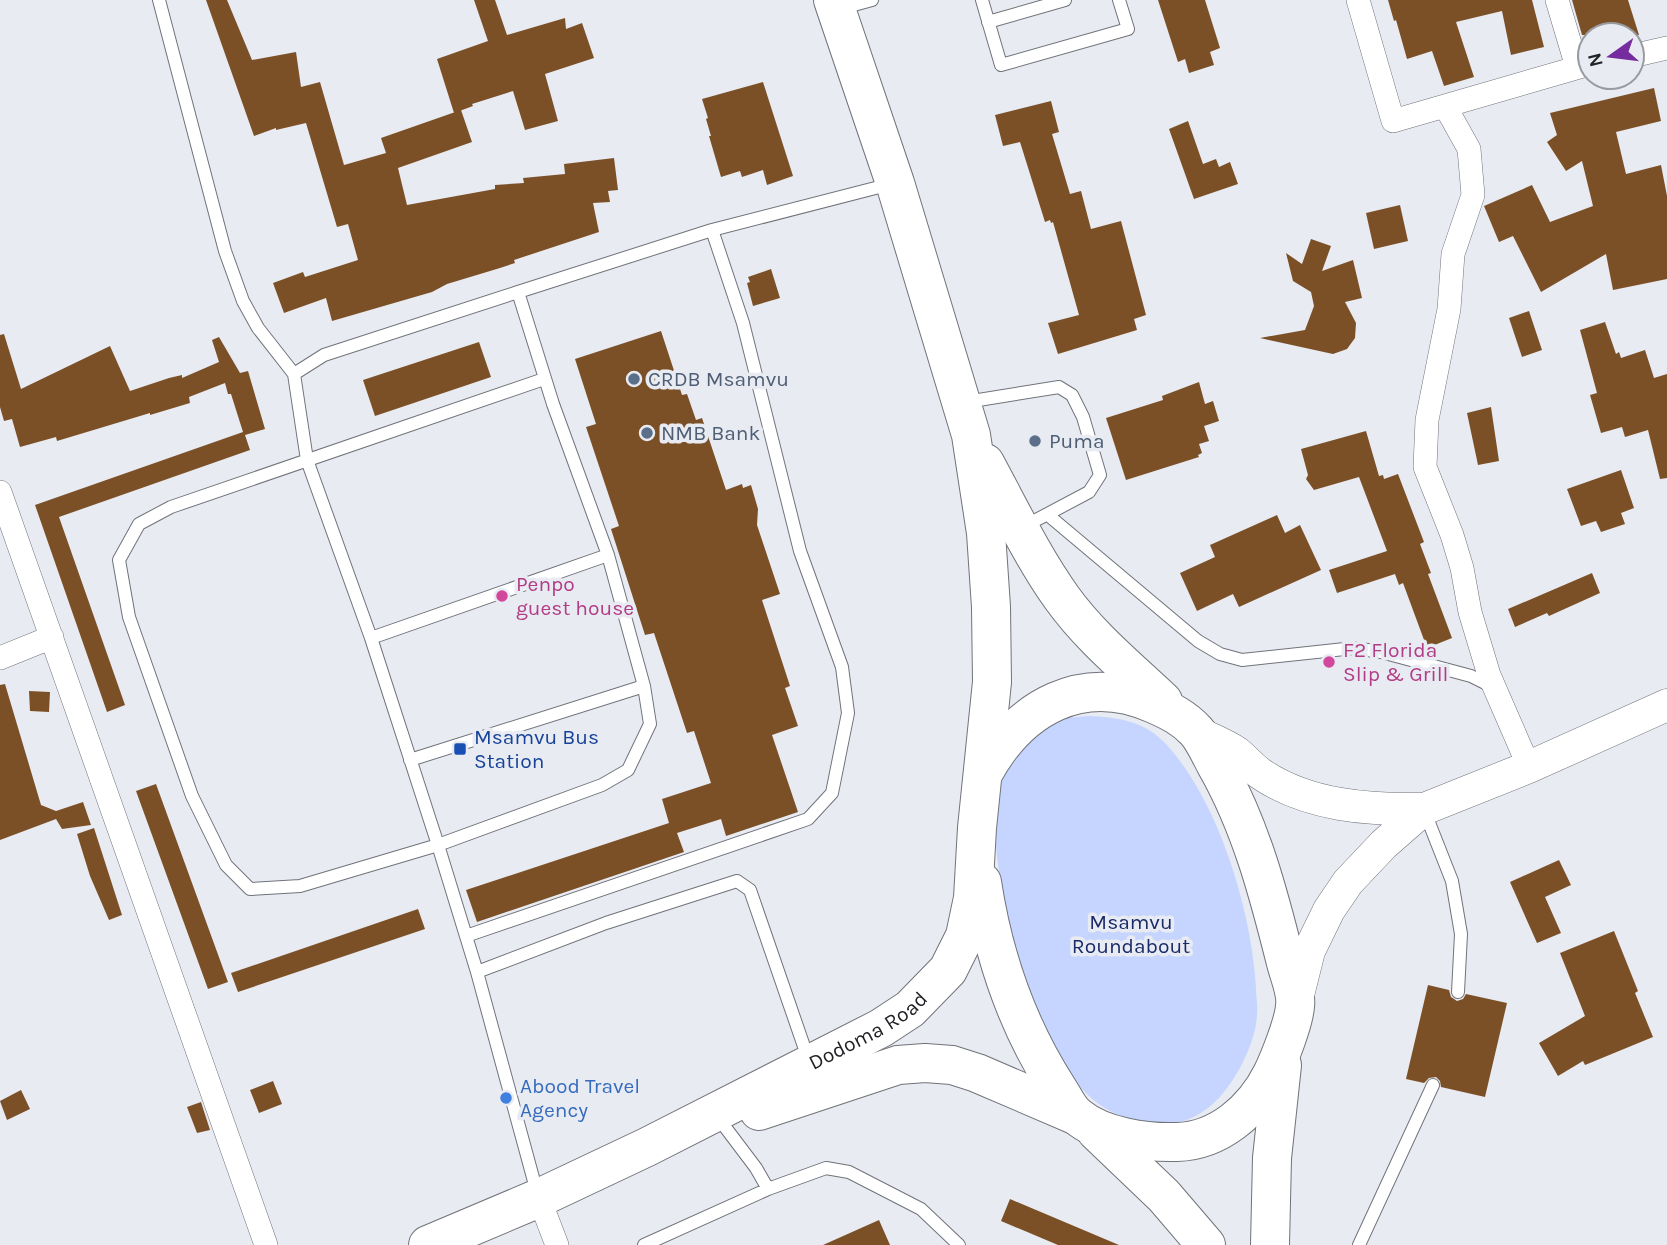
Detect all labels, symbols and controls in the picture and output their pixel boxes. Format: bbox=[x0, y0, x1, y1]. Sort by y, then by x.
north arrow bbox=[1576, 21, 1646, 91]
text: N bbox=[1583, 51, 1608, 69]
place label: CRDB Msamvu bbox=[648, 367, 789, 391]
marker: CRDB Msamvu bbox=[626, 371, 642, 387]
place label: NMB Bank bbox=[661, 421, 760, 445]
marker: NMB Bank bbox=[639, 425, 655, 441]
place label: Puma bbox=[1049, 429, 1105, 453]
marker: Puma bbox=[1027, 433, 1043, 449]
place label: Penpo guest house bbox=[516, 572, 634, 620]
marker: Penpo guest house bbox=[494, 588, 510, 604]
place label: F2 Florida Slip & Grill bbox=[1343, 638, 1448, 686]
marker: F2 Florida Slip & Grill bbox=[1321, 654, 1337, 670]
place label: Msamvu Bus Station bbox=[474, 725, 599, 773]
marker: Msamvu Bus Station bbox=[452, 741, 468, 757]
park label: Msamvu Roundabout bbox=[1072, 910, 1190, 958]
street label: Dodoma Road bbox=[805, 986, 932, 1075]
place label: Abood Travel Agency bbox=[520, 1074, 640, 1122]
marker: Abood Travel Agency bbox=[498, 1090, 514, 1106]

